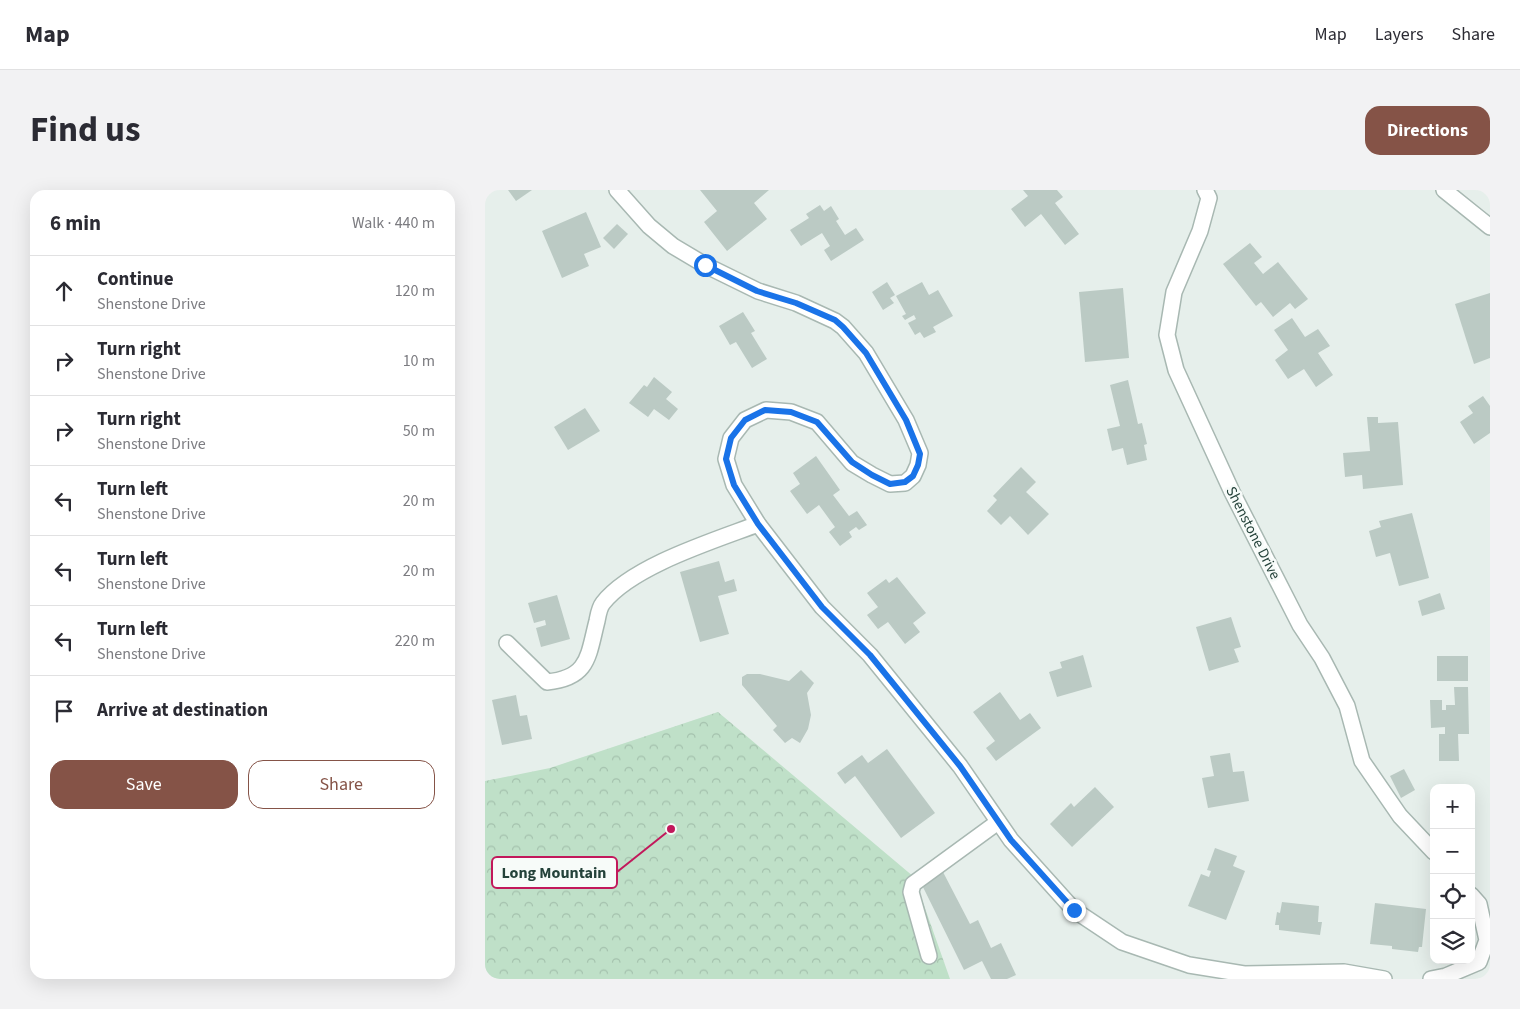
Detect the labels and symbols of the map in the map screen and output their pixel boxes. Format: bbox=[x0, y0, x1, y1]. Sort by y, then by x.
route start bbox=[694, 254, 717, 277]
street label: Shenstone Drive bbox=[1221, 483, 1285, 583]
callout: Long Mountain bbox=[492, 857, 617, 888]
text: Long Mountain bbox=[502, 862, 606, 884]
route end bbox=[1063, 899, 1086, 922]

